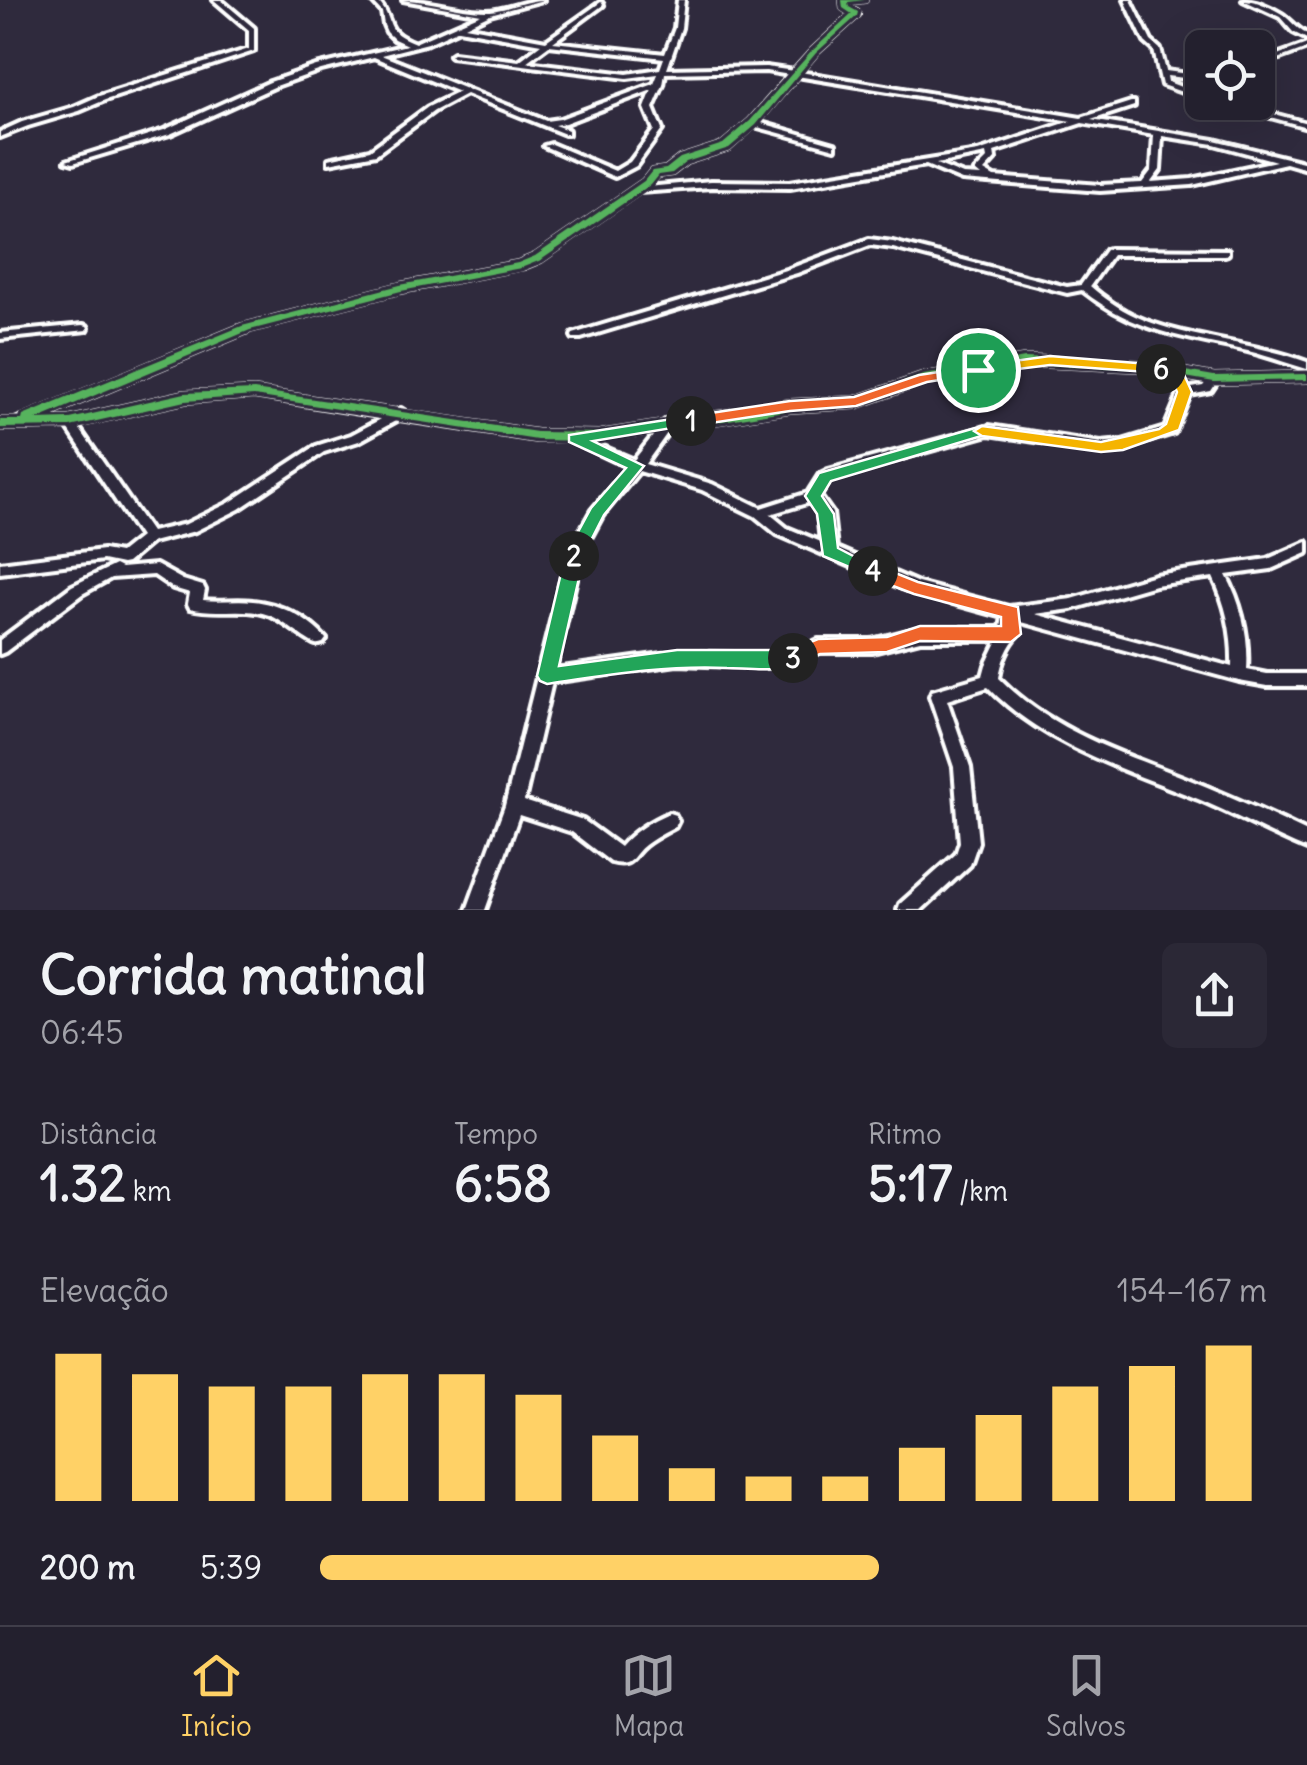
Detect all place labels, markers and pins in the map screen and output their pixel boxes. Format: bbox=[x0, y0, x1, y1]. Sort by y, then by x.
pin bbox=[936, 328, 1021, 413]
pin: 6 bbox=[1136, 344, 1186, 394]
pin: 1 bbox=[666, 396, 716, 446]
pin: 2 bbox=[549, 531, 599, 581]
pin: 4 bbox=[848, 546, 898, 596]
pin: 3 bbox=[768, 633, 818, 683]

